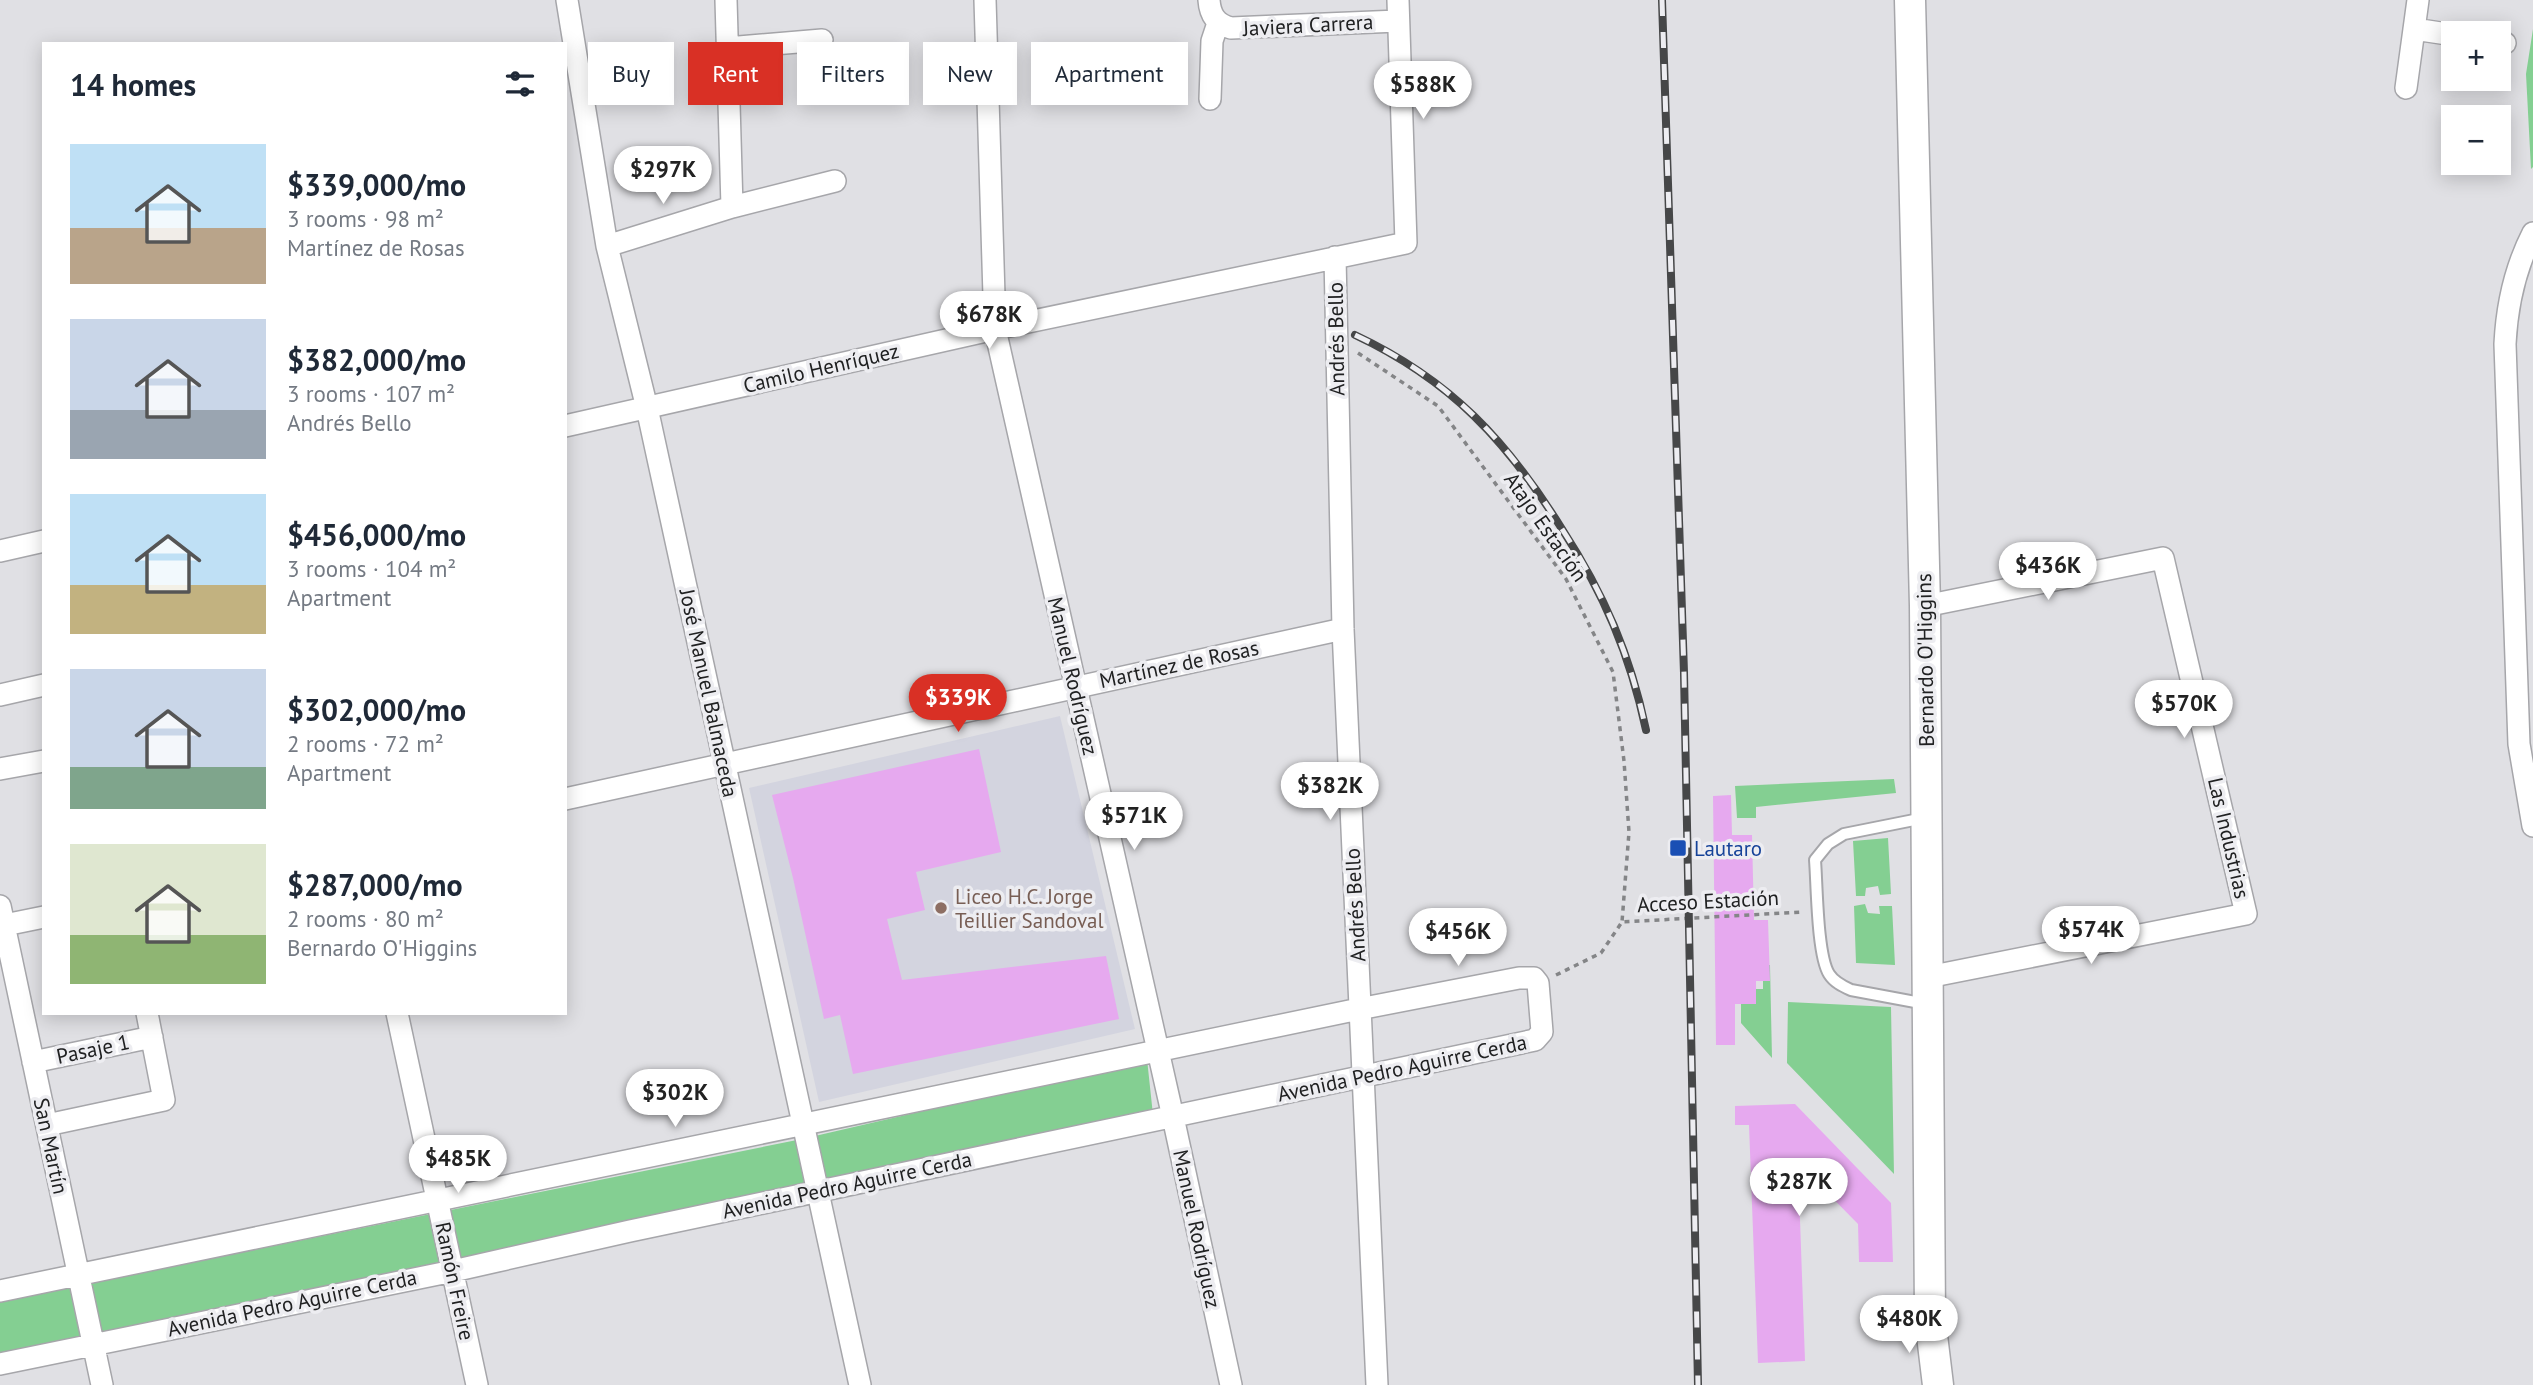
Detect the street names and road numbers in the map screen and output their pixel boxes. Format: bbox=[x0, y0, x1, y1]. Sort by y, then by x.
street label: Javiera Carrera bbox=[1241, 8, 1374, 42]
street label: Andrés Bello bbox=[1322, 282, 1350, 396]
street label: Camilo Henríquez bbox=[740, 337, 902, 399]
street label: Atajo Estación bbox=[1498, 467, 1594, 587]
street label: Bernardo O'Higgins bbox=[1910, 573, 1940, 747]
street label: José Manuel Balmaceda bbox=[674, 585, 744, 800]
street label: Manuel Rodríguez bbox=[1042, 594, 1104, 758]
street label: Martínez de Rosas bbox=[1097, 634, 1261, 694]
street label: Las Industrias bbox=[2202, 775, 2256, 901]
street label: Andrés Bello bbox=[1339, 847, 1371, 963]
street label: Acceso Estación bbox=[1636, 884, 1780, 918]
street label: Pasaje 1 bbox=[54, 1028, 132, 1070]
street label: Avenida Pedro Aguirre Cerda bbox=[1275, 1028, 1529, 1108]
street label: San Martín bbox=[28, 1095, 74, 1197]
street label: Avenida Pedro Aguirre Cerda bbox=[720, 1145, 974, 1225]
street label: Manuel Rodríguez bbox=[1167, 1147, 1227, 1311]
street label: Ramón Freire bbox=[429, 1219, 481, 1343]
street label: Avenida Pedro Aguirre Cerda bbox=[165, 1263, 419, 1343]

